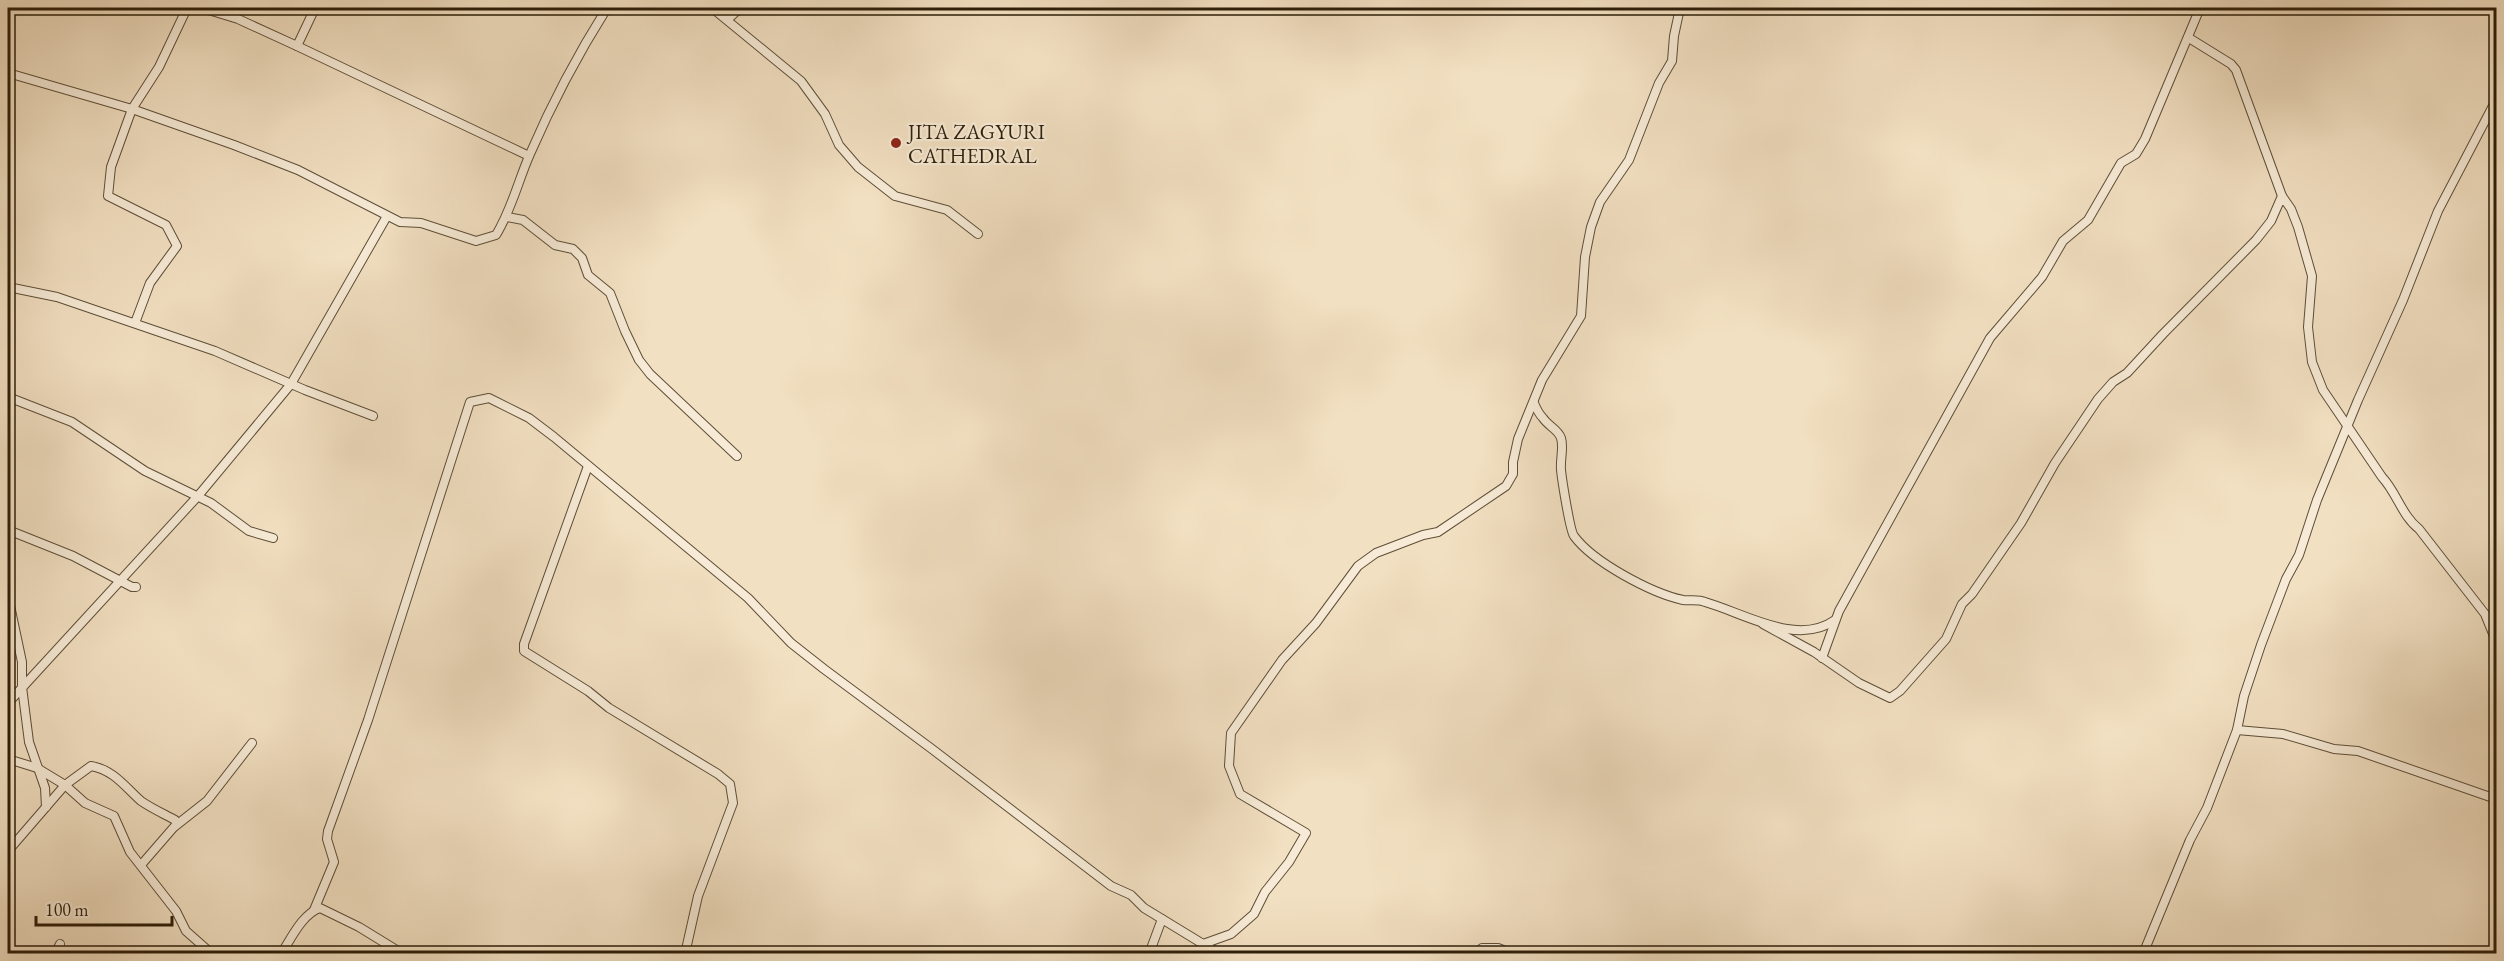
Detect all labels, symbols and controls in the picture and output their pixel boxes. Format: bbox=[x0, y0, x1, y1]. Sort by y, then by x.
place label: JITA ZAGYURI CATHEDRAL bbox=[906, 118, 1045, 169]
marker: JITA ZAGYURI CATHEDRAL bbox=[889, 136, 903, 150]
scale bar bbox=[36, 889, 172, 927]
text: 100 m bbox=[45, 898, 89, 921]

